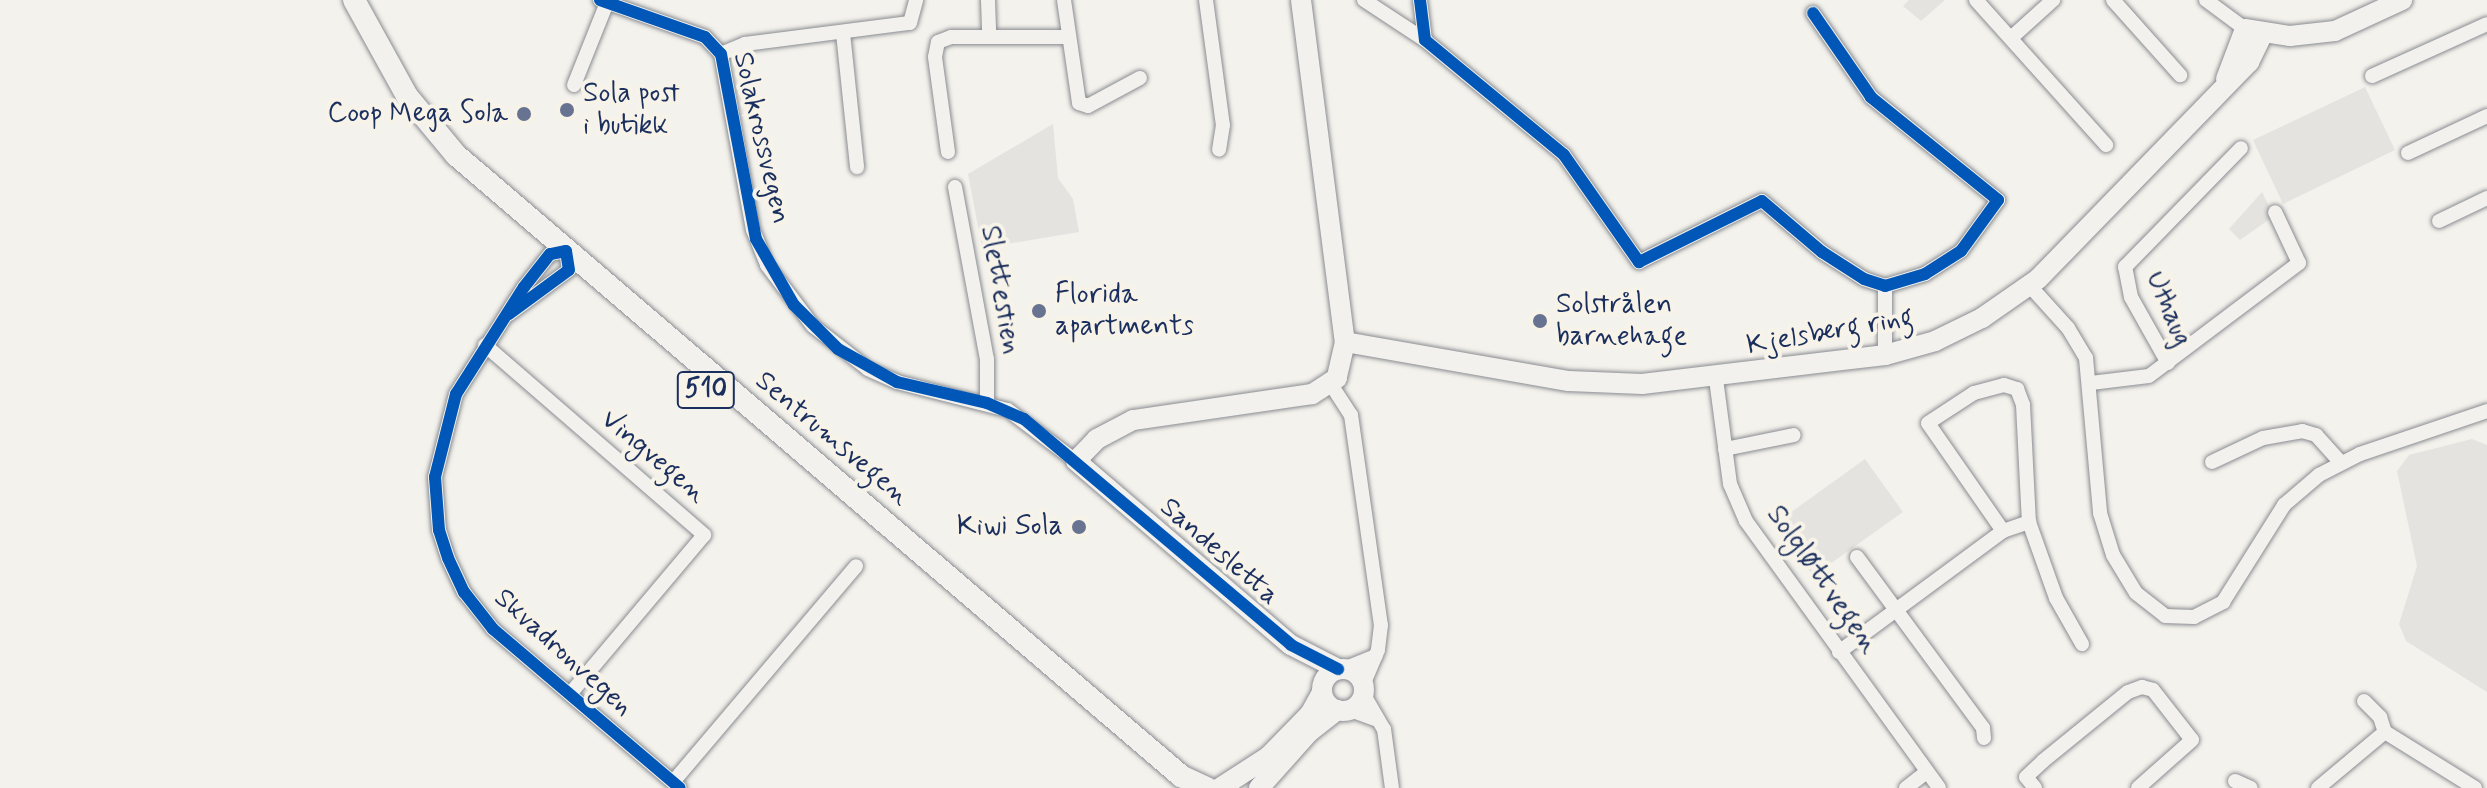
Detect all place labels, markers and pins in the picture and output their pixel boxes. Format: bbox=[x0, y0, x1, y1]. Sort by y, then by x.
place label: Sola post i butikk bbox=[583, 77, 681, 143]
place label: Coop Mega Sola bbox=[325, 97, 508, 131]
marker: Sola post i butikk bbox=[558, 101, 576, 119]
marker: Coop Mega Sola bbox=[515, 105, 533, 123]
place label: Florida apartments bbox=[1055, 278, 1194, 344]
place label: Solstrålen barnehage bbox=[1556, 288, 1687, 354]
marker: Florida apartments bbox=[1030, 302, 1048, 320]
marker: Solstrålen barnehage bbox=[1531, 312, 1549, 330]
place label: Kiwi Sola bbox=[957, 510, 1063, 544]
marker: Kiwi Sola bbox=[1070, 518, 1088, 536]

